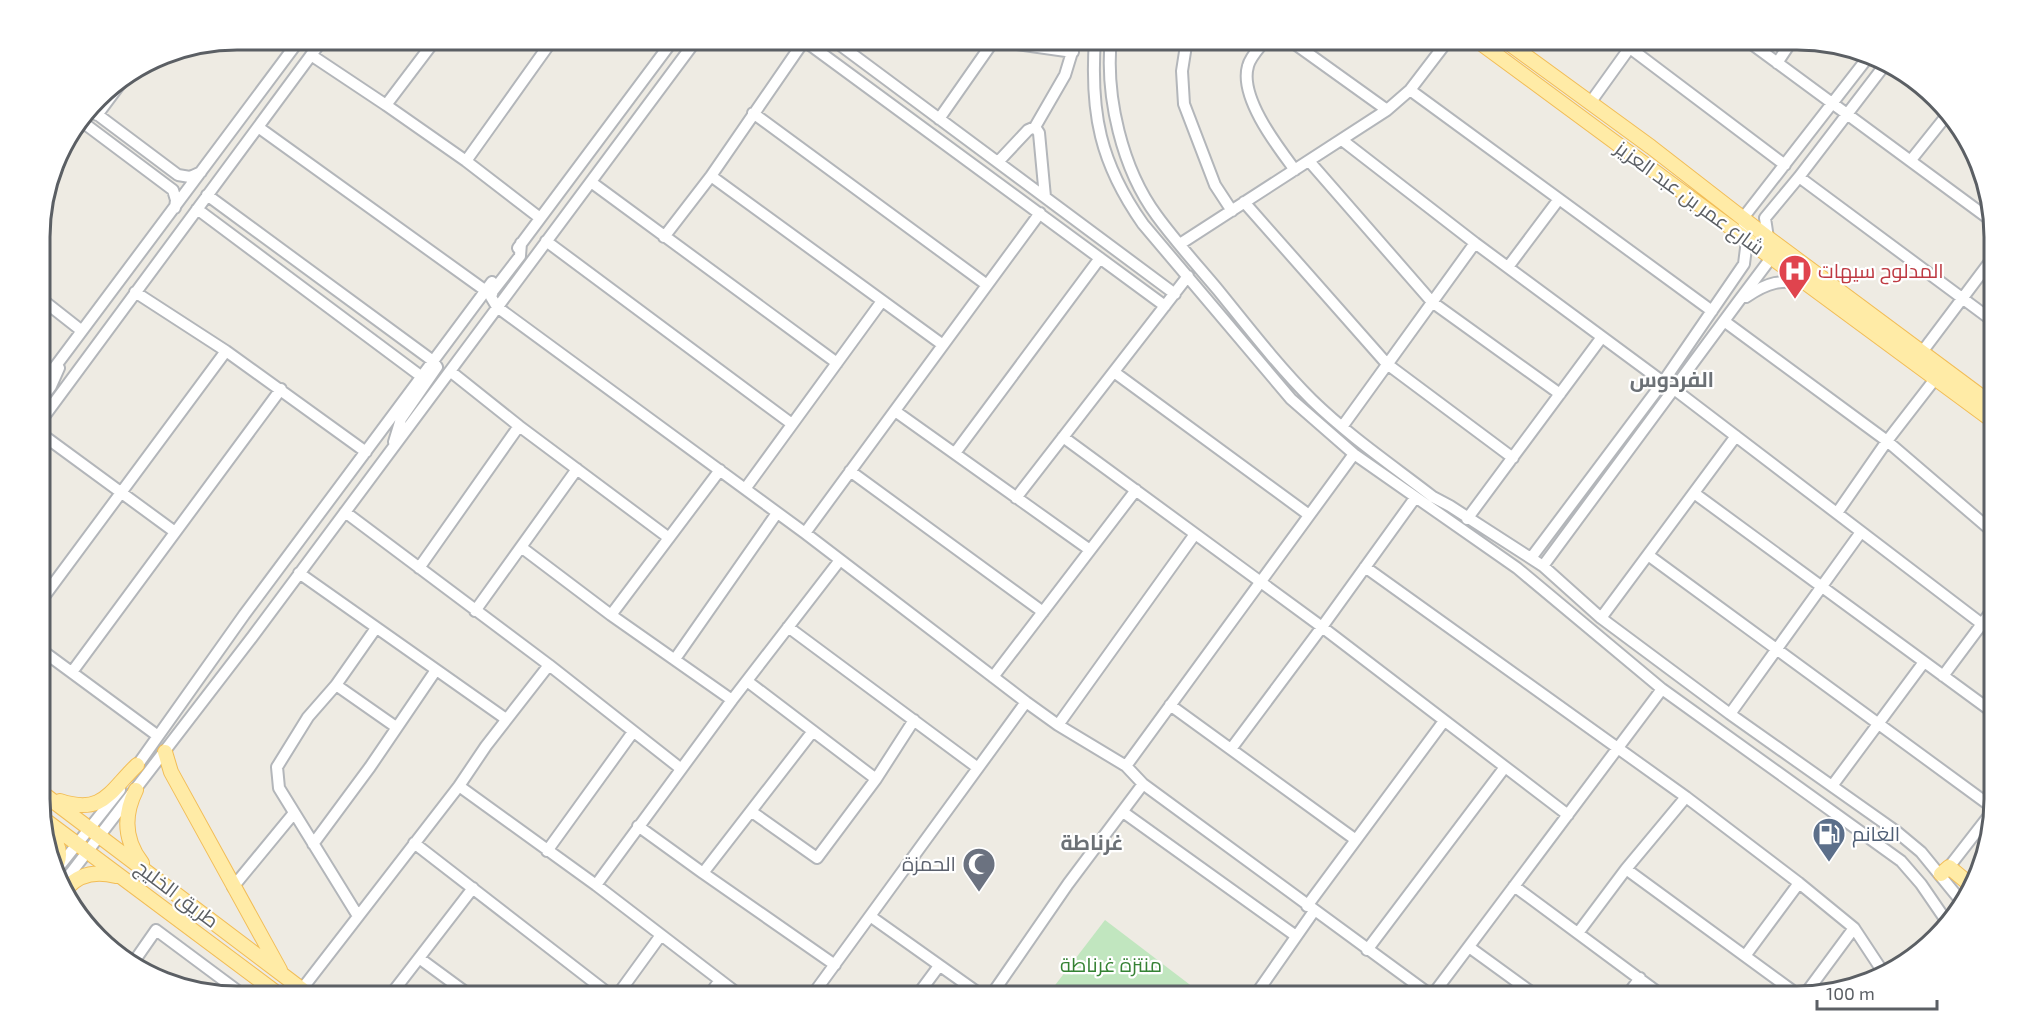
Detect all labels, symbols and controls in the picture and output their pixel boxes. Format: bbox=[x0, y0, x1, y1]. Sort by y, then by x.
street label: شارع عمر بن عبد العزيز bbox=[1609, 135, 1770, 262]
hospital icon: المدلوح سيهات bbox=[1777, 253, 1813, 300]
place label: المدلوح سيهات bbox=[1818, 258, 1944, 285]
district label: الفردوس bbox=[1630, 366, 1714, 393]
fuel station icon: الغانم bbox=[1811, 816, 1847, 863]
place label: الغانم bbox=[1852, 821, 1900, 848]
district label: غرناطة bbox=[1061, 829, 1123, 855]
mosque icon: الحمزة bbox=[961, 846, 997, 893]
place label: الحمزة bbox=[902, 851, 956, 876]
street label: طريق الخليج bbox=[130, 854, 224, 935]
park label: منتزة غرناطة bbox=[1060, 952, 1162, 977]
scale bar bbox=[1817, 973, 1937, 1011]
text: 100 m bbox=[1826, 982, 1875, 1004]

